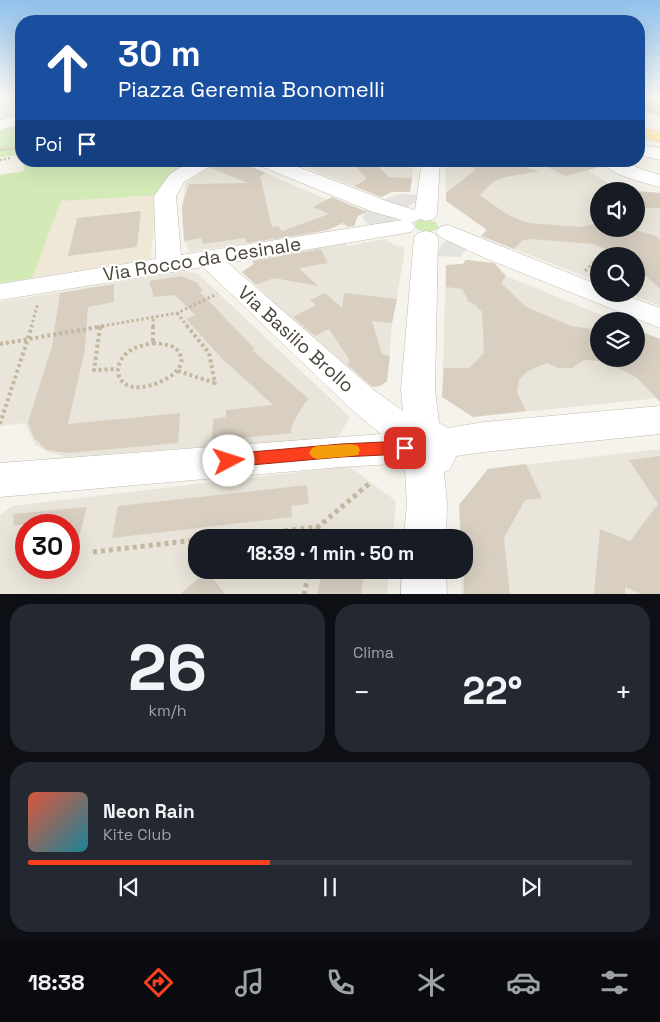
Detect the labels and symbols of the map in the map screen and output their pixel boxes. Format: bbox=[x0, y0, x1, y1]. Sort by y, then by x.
street label: Via Rocco da Cesinale bbox=[101, 231, 303, 287]
street label: Via Basilio Brollo bbox=[232, 280, 360, 398]
pin bbox=[384, 427, 426, 469]
position arrow bbox=[202, 434, 254, 486]
speed limit sign: 30 bbox=[15, 514, 80, 579]

